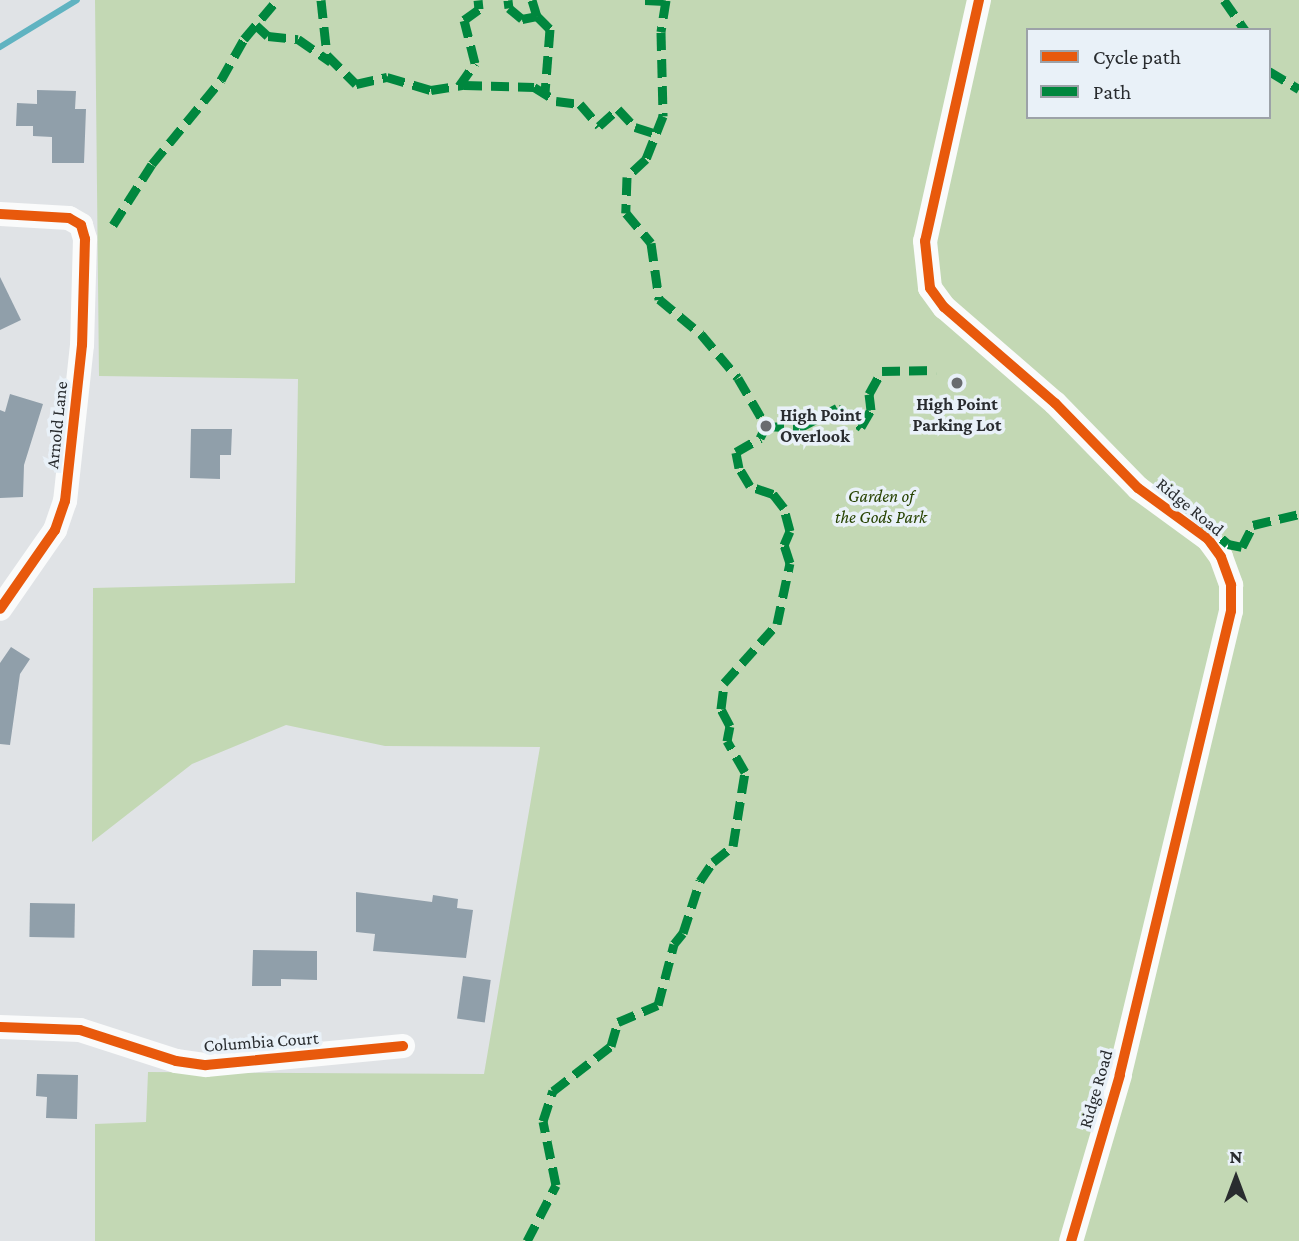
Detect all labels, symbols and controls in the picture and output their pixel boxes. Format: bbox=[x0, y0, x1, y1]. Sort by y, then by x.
legend bbox=[1026, 28, 1271, 119]
text: Cycle path bbox=[1093, 45, 1181, 69]
text: Path bbox=[1093, 80, 1131, 104]
marker: High Point Parking Lot bbox=[949, 375, 965, 391]
street label: Arnold Lane bbox=[42, 380, 72, 470]
place label: High Point Parking Lot bbox=[913, 394, 1001, 436]
place label: High Point Overlook bbox=[780, 405, 862, 448]
marker: High Point Overlook bbox=[758, 418, 774, 434]
street label: Ridge Road bbox=[1152, 473, 1228, 541]
park label: Garden of the Gods Park bbox=[835, 486, 927, 528]
street label: Columbia Court bbox=[203, 1027, 319, 1057]
street label: Ridge Road bbox=[1075, 1047, 1117, 1131]
north arrow bbox=[1201, 1143, 1271, 1213]
text: N bbox=[1230, 1146, 1242, 1167]

